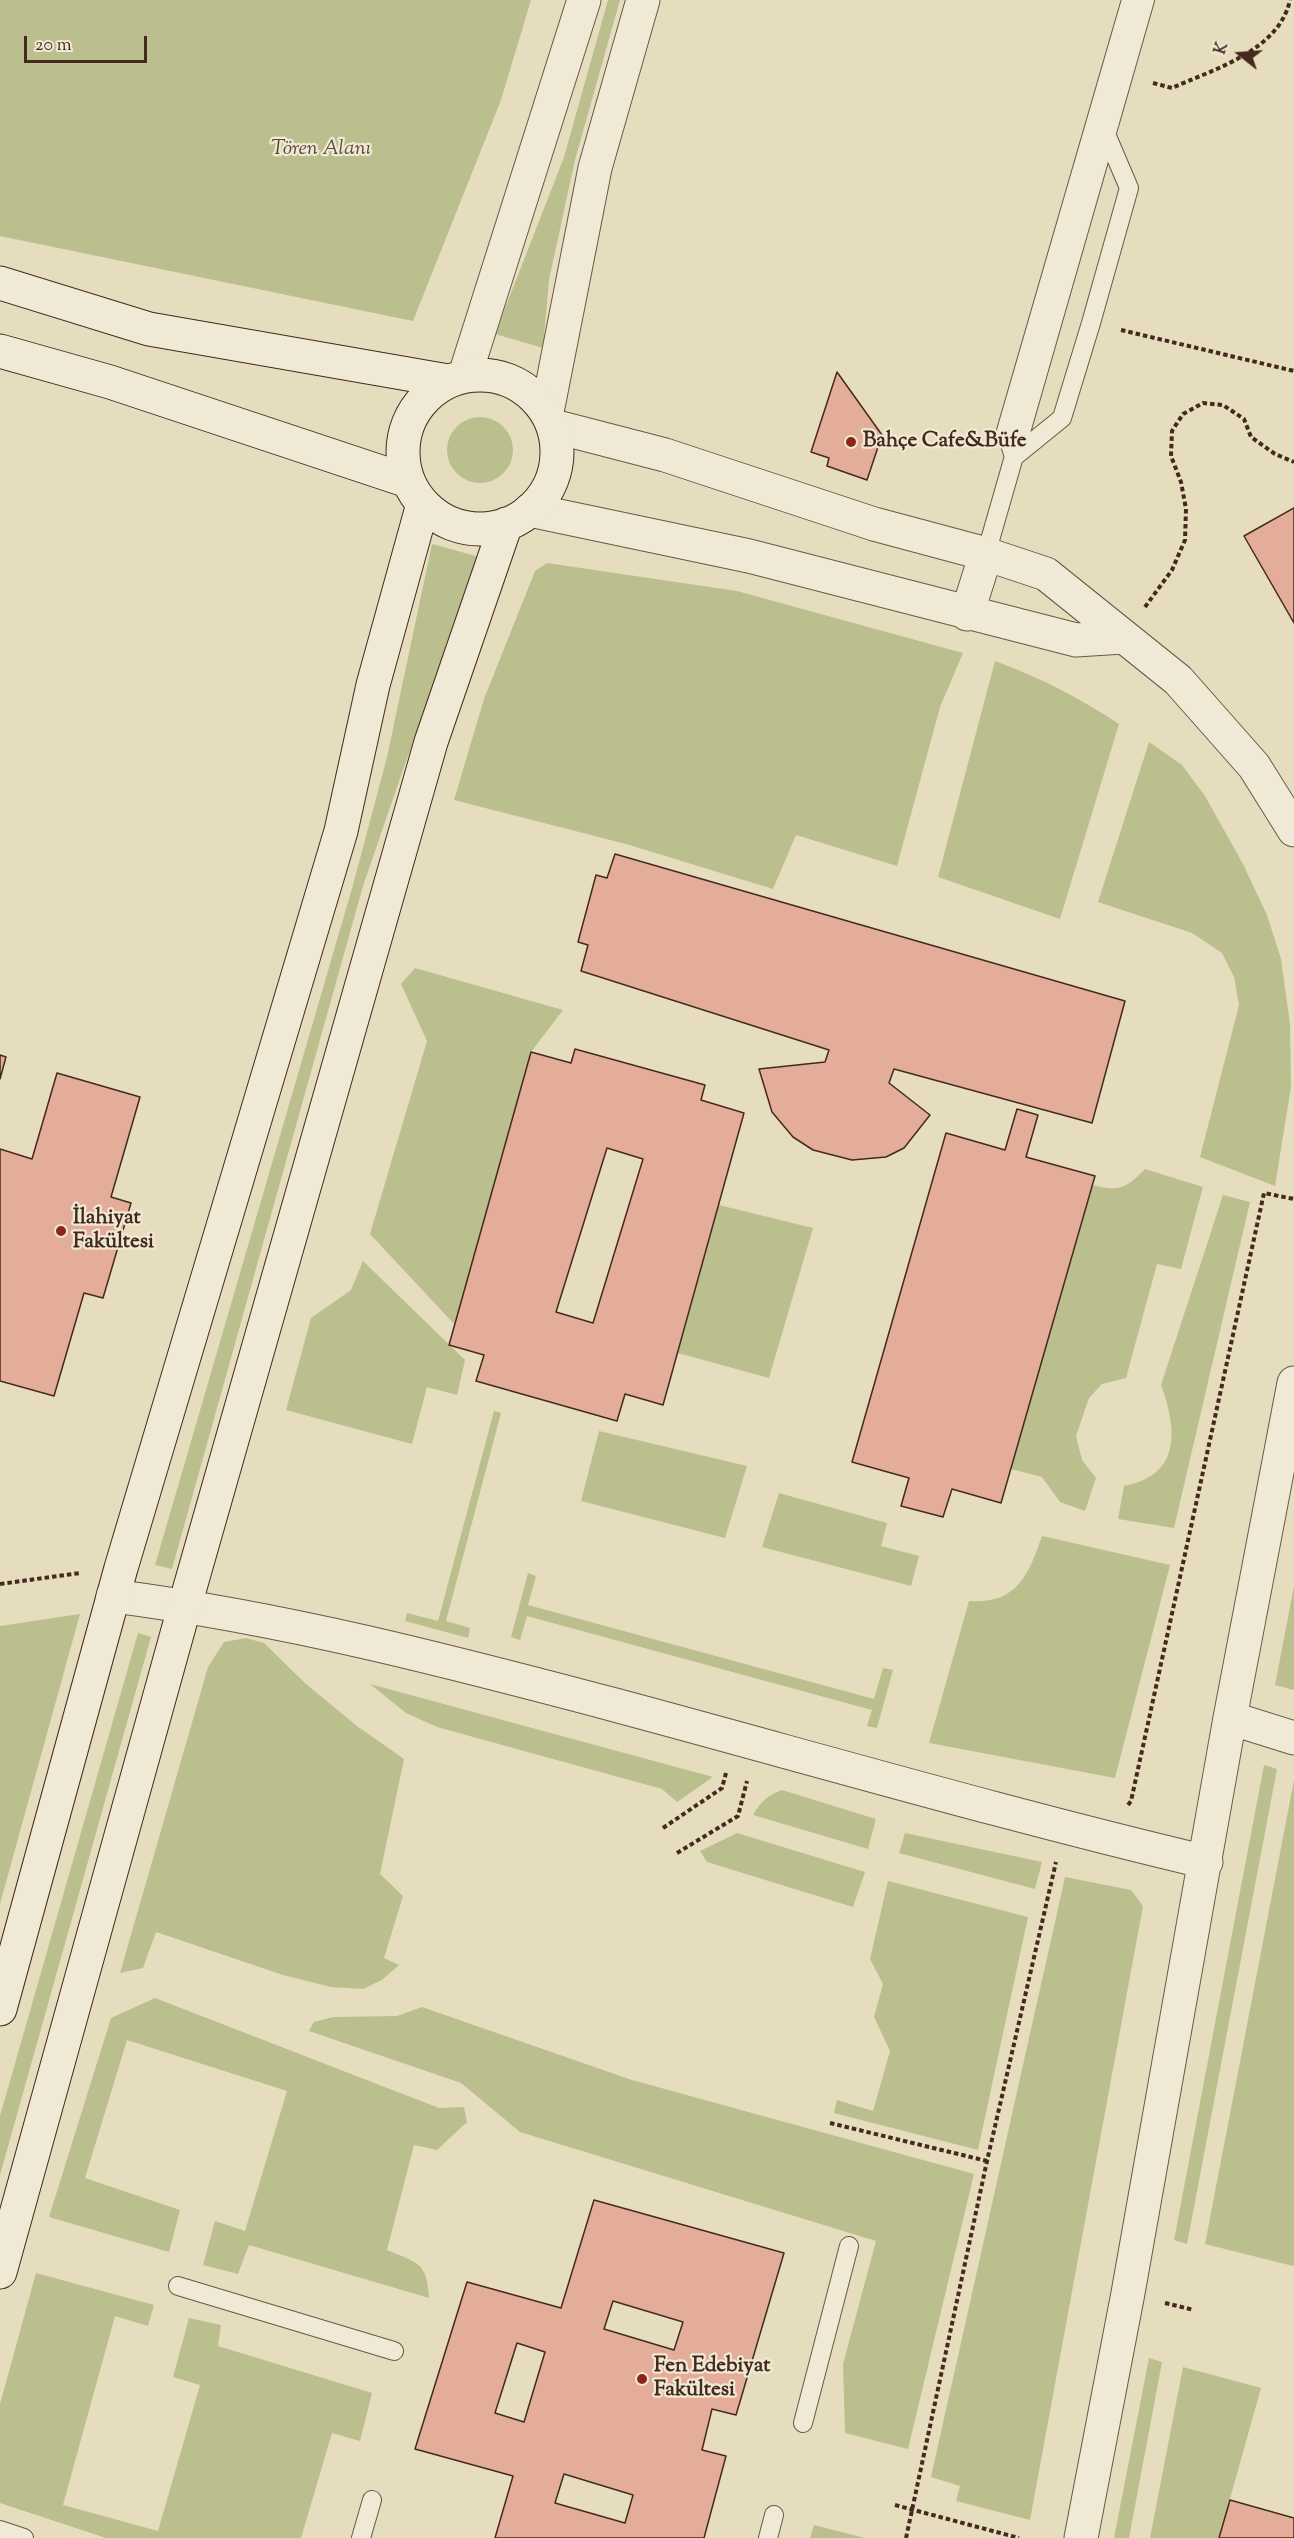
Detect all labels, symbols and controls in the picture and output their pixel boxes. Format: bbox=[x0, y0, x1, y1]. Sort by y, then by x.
scale bar bbox=[27, 24, 150, 62]
north arrow bbox=[1210, 24, 1270, 84]
text: 20 m bbox=[35, 33, 72, 59]
text: K bbox=[1210, 40, 1235, 57]
park label: Tören Alanı bbox=[271, 137, 371, 163]
place label: Bahçe Cafe&Büfe bbox=[863, 429, 1027, 455]
marker: Bahçe Cafe&Büfe bbox=[844, 435, 858, 449]
place label: İlahiyat Fakültesi bbox=[73, 1206, 154, 1256]
marker: İlahiyat Fakültesi bbox=[54, 1224, 68, 1238]
place label: Fen Edebiyat Fakültesi bbox=[654, 2354, 770, 2404]
marker: Fen Edebiyat Fakültesi bbox=[635, 2372, 649, 2386]

